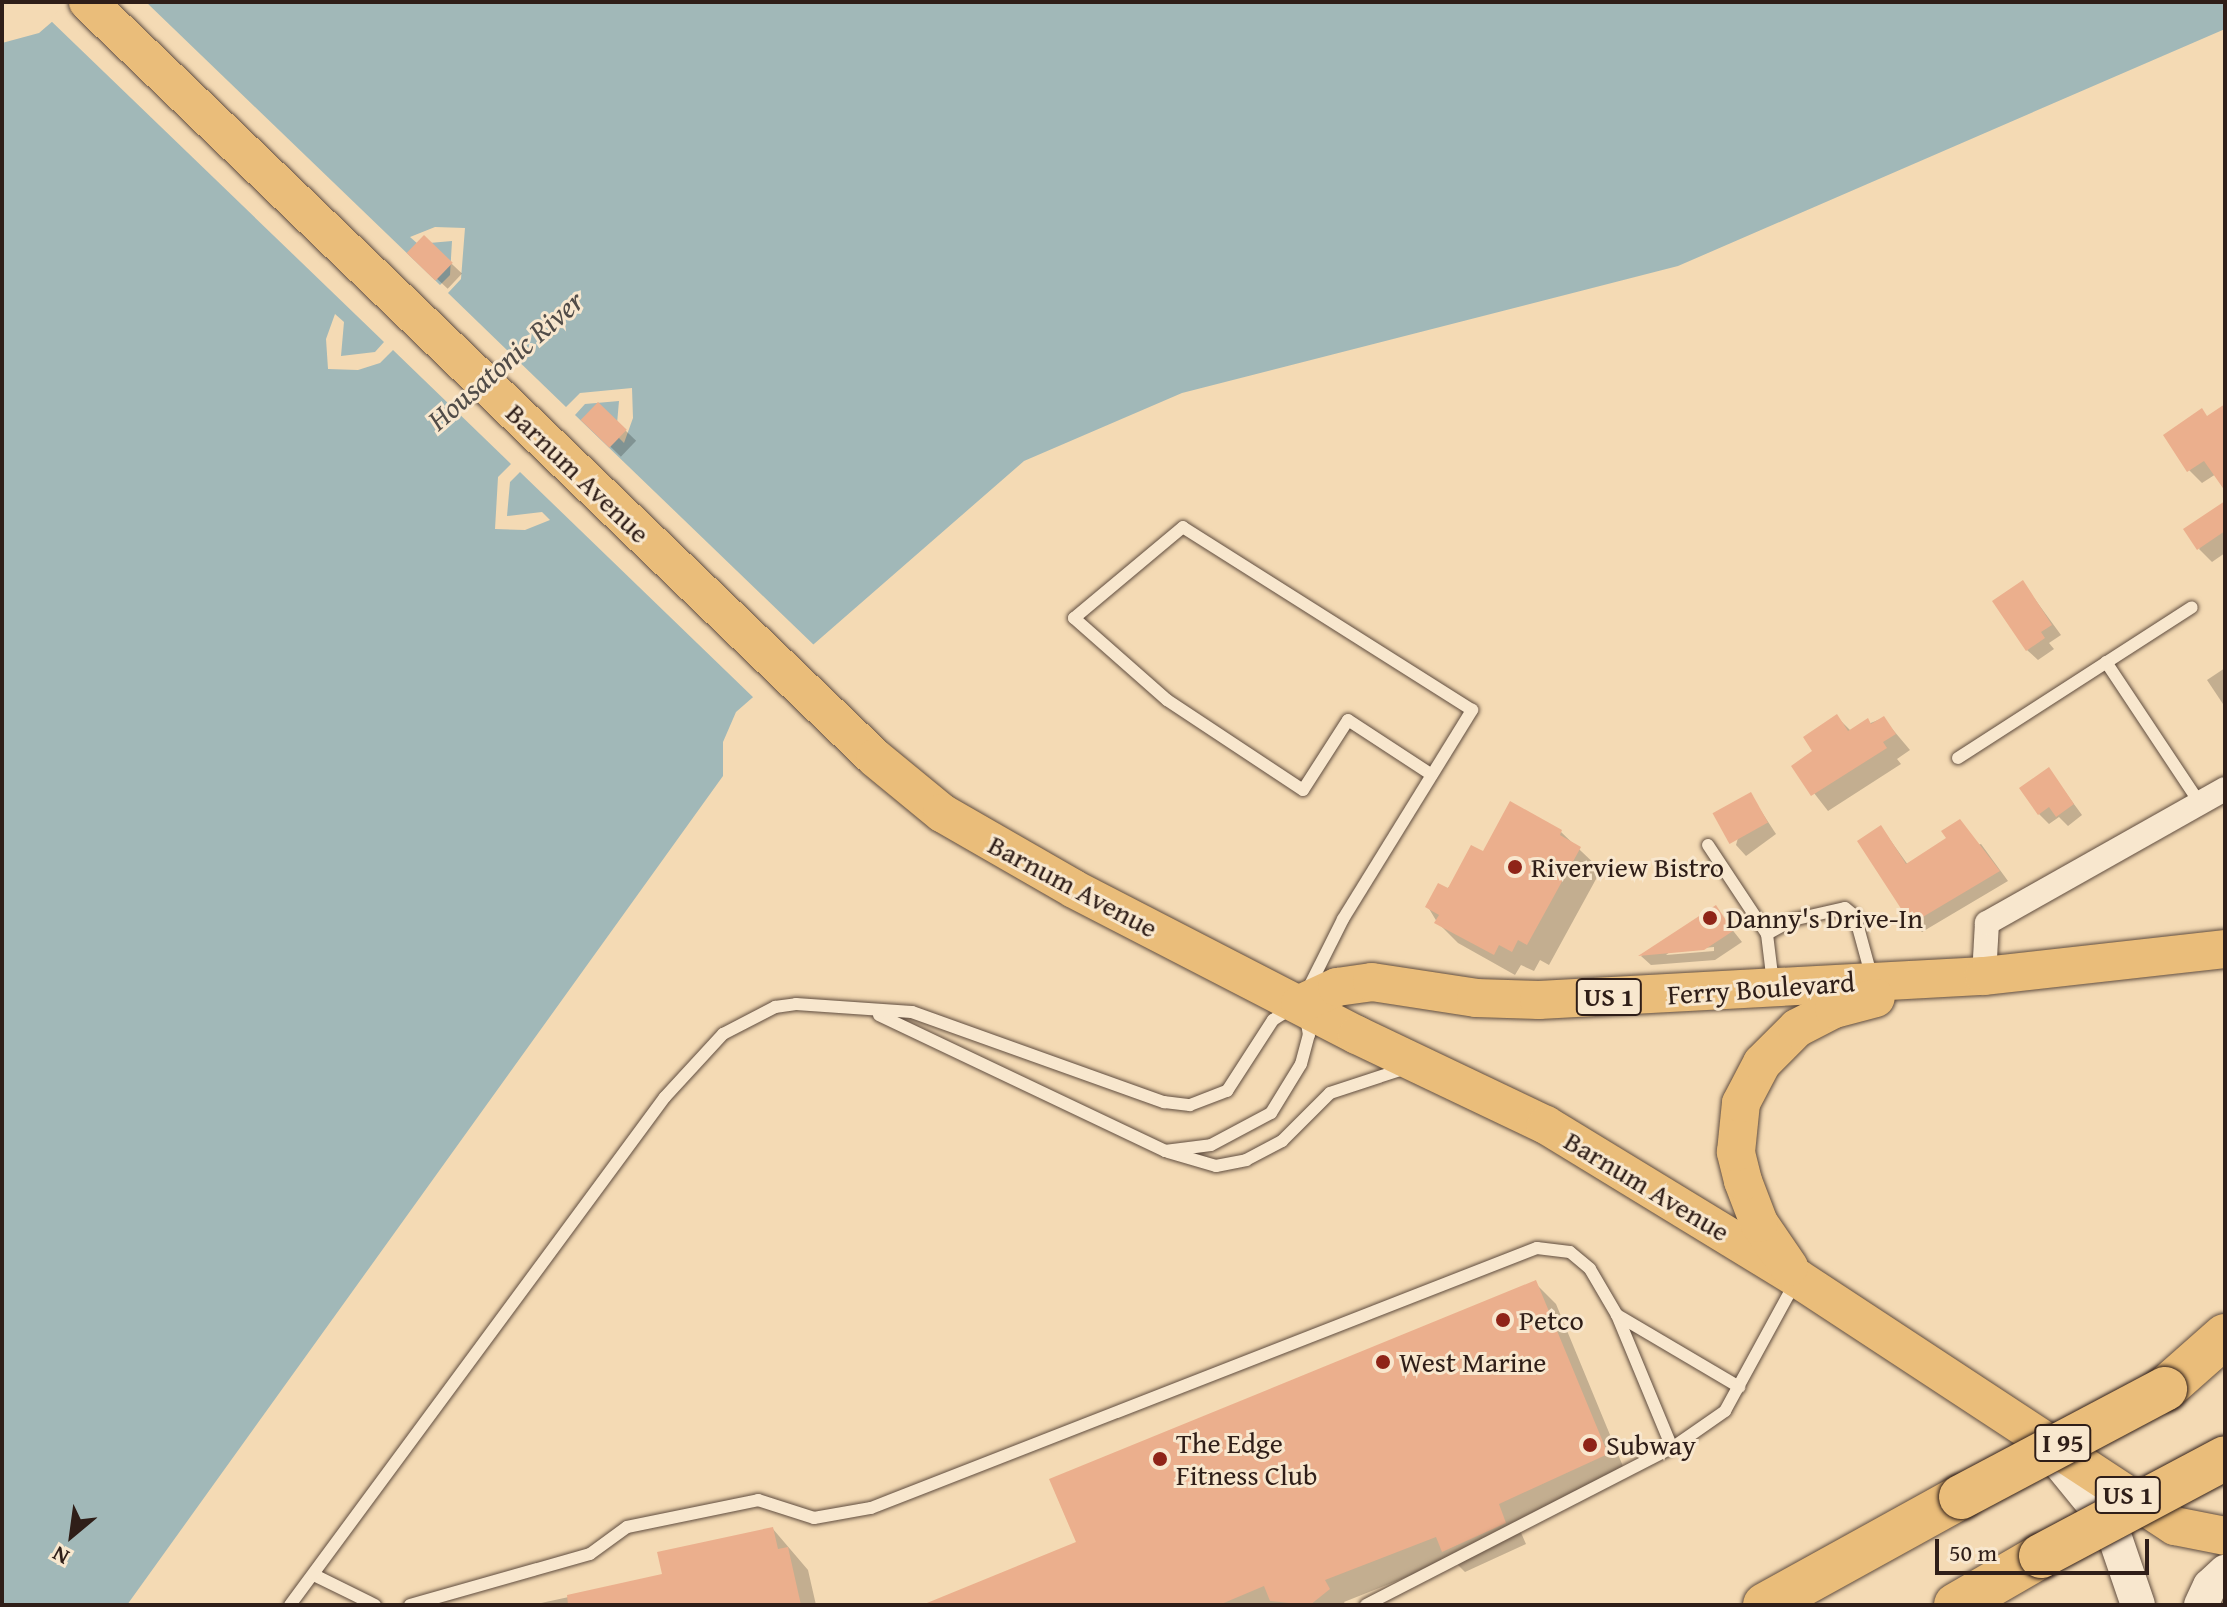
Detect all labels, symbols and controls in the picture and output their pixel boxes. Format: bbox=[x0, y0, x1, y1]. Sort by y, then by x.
water label: Housatonic River bbox=[420, 282, 590, 438]
street label: Barnum Avenue bbox=[499, 396, 657, 550]
street label: Barnum Avenue bbox=[983, 827, 1163, 945]
place label: Riverview Bistro bbox=[1531, 850, 1724, 884]
marker: Riverview Bistro bbox=[1506, 858, 1524, 876]
place label: Danny's Drive-In bbox=[1726, 901, 1923, 935]
marker: Danny's Drive-In bbox=[1701, 909, 1719, 927]
street label: Ferry Boulevard bbox=[1666, 965, 1856, 1011]
road number: US 1 bbox=[1575, 975, 1643, 1019]
street label: Barnum Avenue bbox=[1558, 1124, 1736, 1248]
place label: Petco bbox=[1519, 1303, 1584, 1337]
marker: Petco bbox=[1494, 1311, 1512, 1329]
place label: West Marine bbox=[1399, 1345, 1546, 1379]
marker: West Marine bbox=[1374, 1353, 1392, 1371]
road number: I 95 bbox=[2033, 1421, 2093, 1465]
place label: The Edge Fitness Club bbox=[1176, 1426, 1317, 1492]
place label: Subway bbox=[1606, 1428, 1696, 1462]
marker: Subway bbox=[1581, 1436, 1599, 1454]
marker: The Edge Fitness Club bbox=[1151, 1450, 1169, 1468]
road number: US 1 bbox=[2094, 1473, 2162, 1517]
north arrow bbox=[32, 1495, 112, 1575]
scale bar bbox=[1939, 1523, 2153, 1573]
text: 50 m bbox=[1949, 1535, 1997, 1570]
text: N bbox=[46, 1538, 75, 1574]

